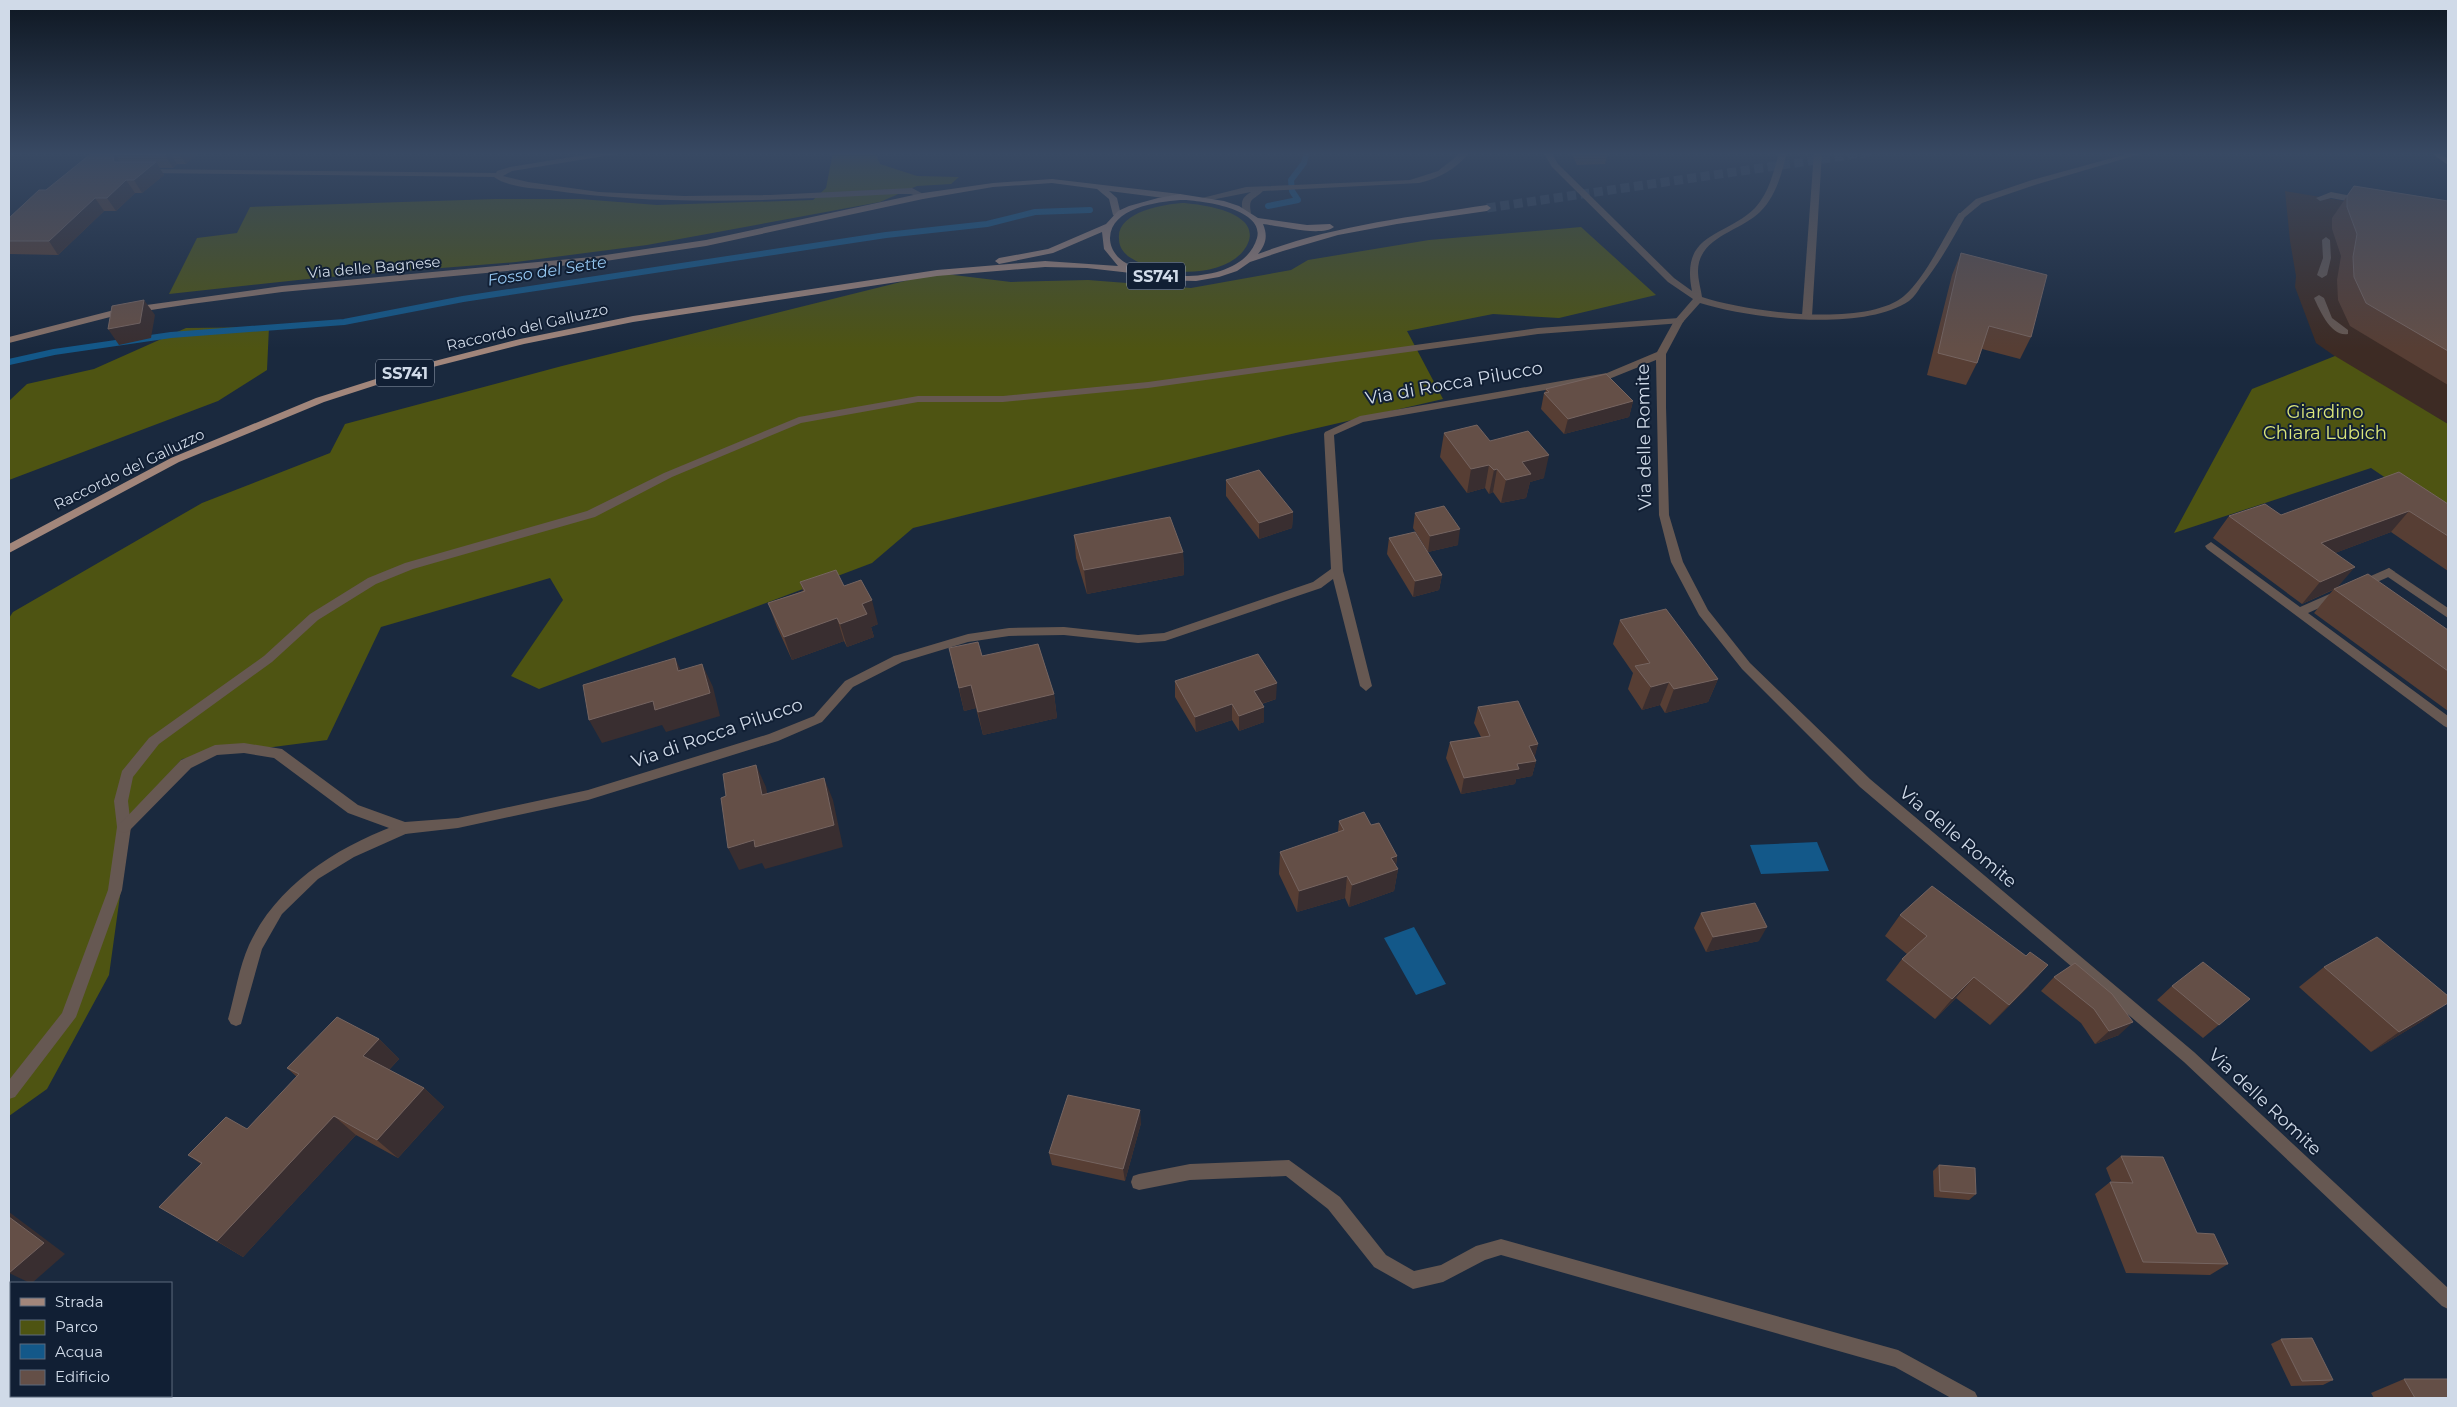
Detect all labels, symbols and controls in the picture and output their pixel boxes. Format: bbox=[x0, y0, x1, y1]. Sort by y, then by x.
street label: Via delle Bagnese bbox=[307, 252, 441, 282]
water label: Fosso del Sette bbox=[486, 252, 608, 290]
road number: SS741 bbox=[1127, 262, 1185, 290]
street label: Raccordo del Galluzzo bbox=[444, 299, 610, 355]
street label: Via di Rocca Pilucco bbox=[1364, 357, 1544, 409]
road number: SS741 bbox=[376, 359, 434, 386]
street label: Via delle Romite bbox=[1632, 363, 1656, 511]
park label: Giardino Chiara Lubich bbox=[2263, 401, 2387, 444]
street label: Raccordo del Galluzzo bbox=[51, 424, 207, 514]
street label: Via di Rocca Pilucco bbox=[628, 693, 806, 773]
street label: Via delle Romite bbox=[1895, 781, 2021, 893]
street label: Via delle Romite bbox=[2204, 1044, 2326, 1160]
legend bbox=[10, 1282, 172, 1397]
text: Strada bbox=[55, 1292, 104, 1311]
text: Parco bbox=[55, 1317, 98, 1336]
text: Acqua bbox=[55, 1342, 103, 1361]
text: Edificio bbox=[55, 1367, 110, 1386]

